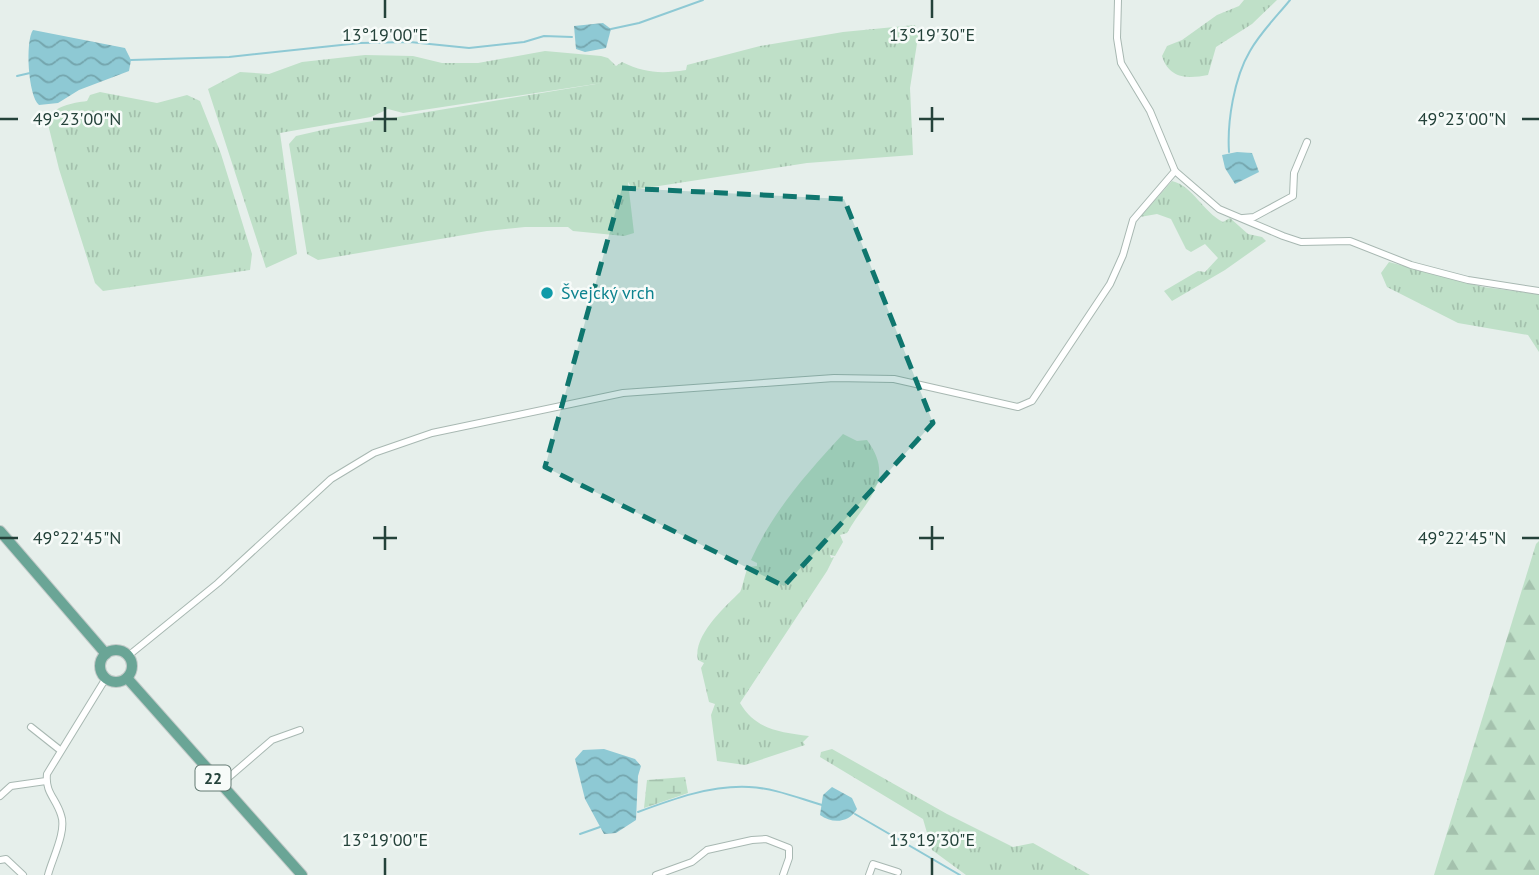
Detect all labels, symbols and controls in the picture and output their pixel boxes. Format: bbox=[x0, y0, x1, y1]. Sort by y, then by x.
text: 13°19'00"E bbox=[342, 23, 428, 46]
text: 13°19'30"E bbox=[889, 23, 975, 46]
text: 49°23'00"N bbox=[33, 107, 121, 130]
text: 49°23'00"N bbox=[1418, 107, 1506, 130]
place label: Švejcký vrch bbox=[561, 281, 655, 304]
marker: Švejcký vrch bbox=[539, 285, 555, 301]
text: 49°22'45"N bbox=[33, 526, 121, 549]
text: 49°22'45"N bbox=[1418, 526, 1506, 549]
road number: 22 bbox=[196, 765, 230, 790]
text: 13°19'00"E bbox=[342, 828, 428, 851]
text: 13°19'30"E bbox=[889, 828, 975, 851]

